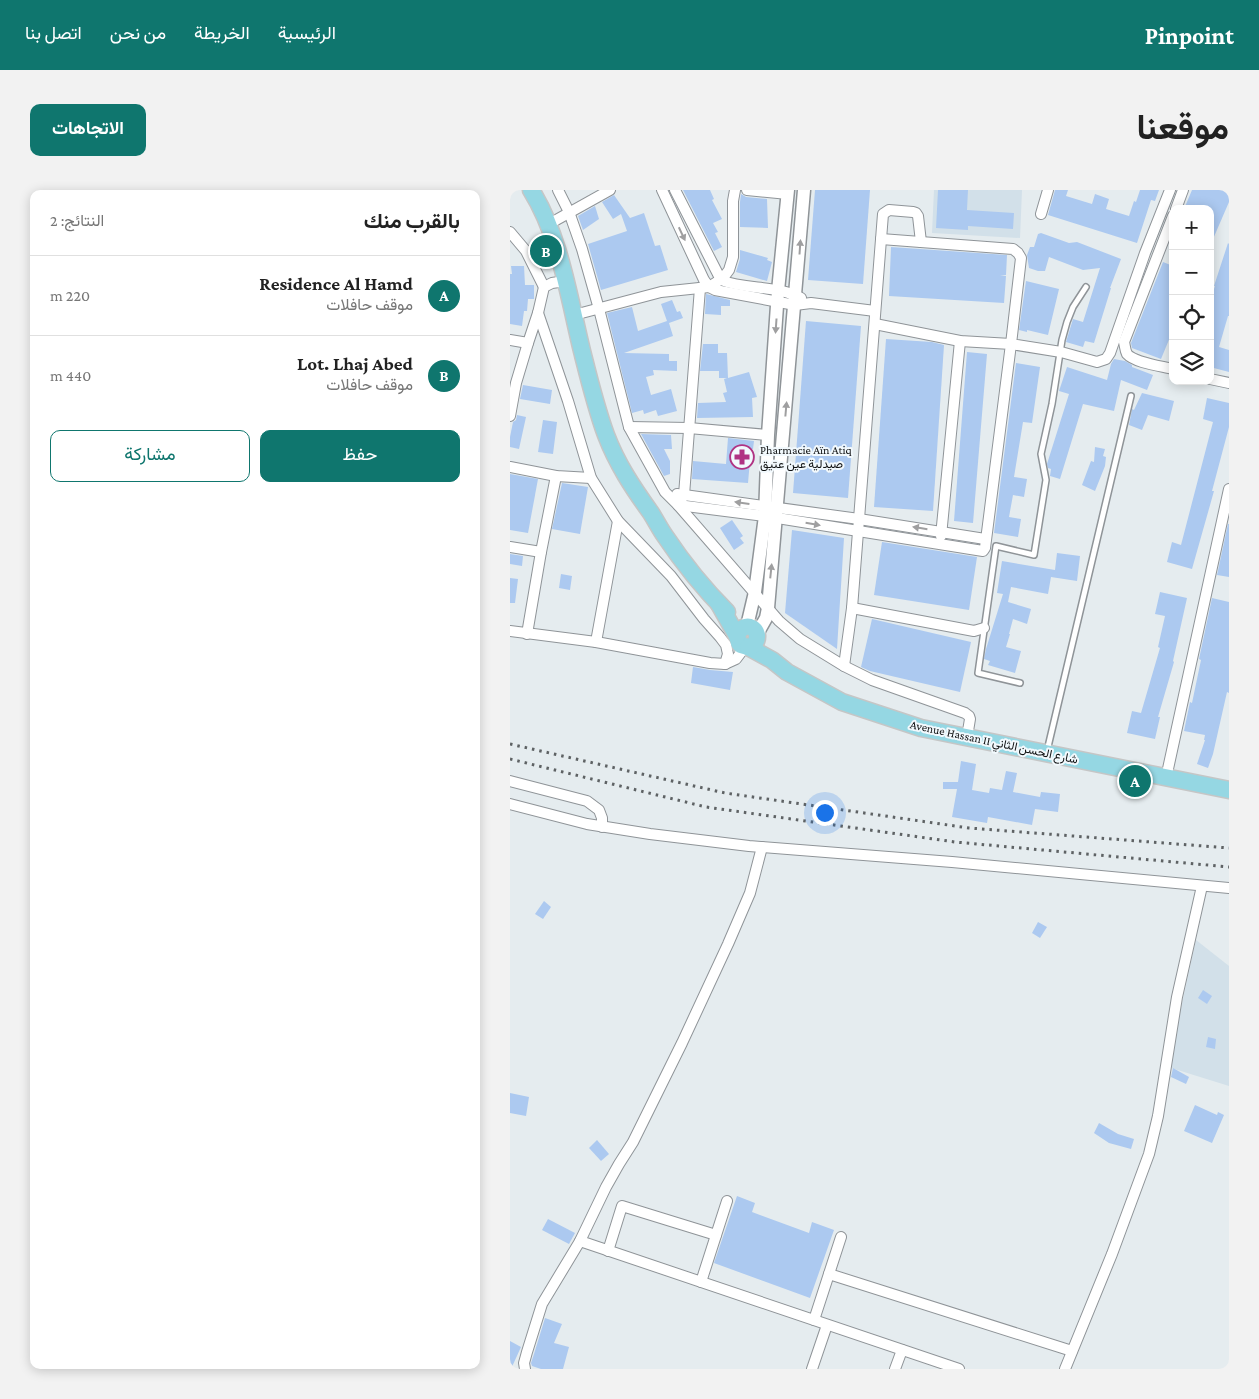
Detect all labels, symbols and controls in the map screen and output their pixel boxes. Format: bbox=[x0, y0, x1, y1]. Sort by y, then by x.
text: Pinpoint bbox=[1145, 22, 1234, 49]
text: اتصل بنا bbox=[25, 23, 82, 43]
text: من نحن bbox=[110, 23, 166, 43]
text: الخريطة bbox=[194, 23, 250, 43]
text: الرئيسية bbox=[278, 23, 336, 43]
button: الاتجاهات bbox=[30, 104, 146, 156]
text: موقعنا bbox=[1136, 108, 1229, 147]
map controls bbox=[1169, 205, 1214, 385]
button: + bbox=[1169, 205, 1214, 250]
text: بالقرب منك bbox=[364, 209, 460, 233]
text: النتائج: 2 bbox=[50, 212, 104, 229]
one-way arrow bbox=[678, 227, 686, 241]
pin: B bbox=[530, 232, 562, 270]
one-way arrow bbox=[796, 238, 804, 254]
button: − bbox=[1169, 250, 1214, 295]
text: Residence Al Hamd bbox=[259, 273, 413, 294]
text: 220 m bbox=[50, 287, 90, 304]
text: A bbox=[439, 287, 449, 304]
button: locate bbox=[1169, 295, 1214, 340]
text: موقف حافلات bbox=[326, 296, 413, 313]
one-way arrow bbox=[772, 318, 780, 334]
button: layers bbox=[1169, 340, 1214, 385]
text: Lot. Lhaj Abed bbox=[297, 353, 413, 374]
text: 440 m bbox=[50, 367, 91, 384]
text: B bbox=[439, 367, 449, 384]
text: موقف حافلات bbox=[326, 376, 413, 393]
one-way arrow bbox=[782, 400, 790, 416]
button: مشاركة bbox=[50, 430, 250, 482]
button: حفظ bbox=[260, 430, 460, 482]
place label: Pharmacie Aïn Atiq صيدلية عين عتيق bbox=[760, 443, 853, 472]
pharmacy icon: Pharmacie Aïn Atiq صيدلية عين عتيق bbox=[729, 444, 755, 470]
one-way arrow bbox=[734, 499, 750, 507]
one-way arrow bbox=[805, 520, 821, 528]
one-way arrow bbox=[912, 524, 928, 532]
one-way arrow bbox=[768, 562, 776, 578]
street label: Avenue Hassan II شارع الحسن الثاني bbox=[908, 717, 1079, 770]
pin: A bbox=[1119, 762, 1151, 800]
your location bbox=[812, 800, 838, 826]

